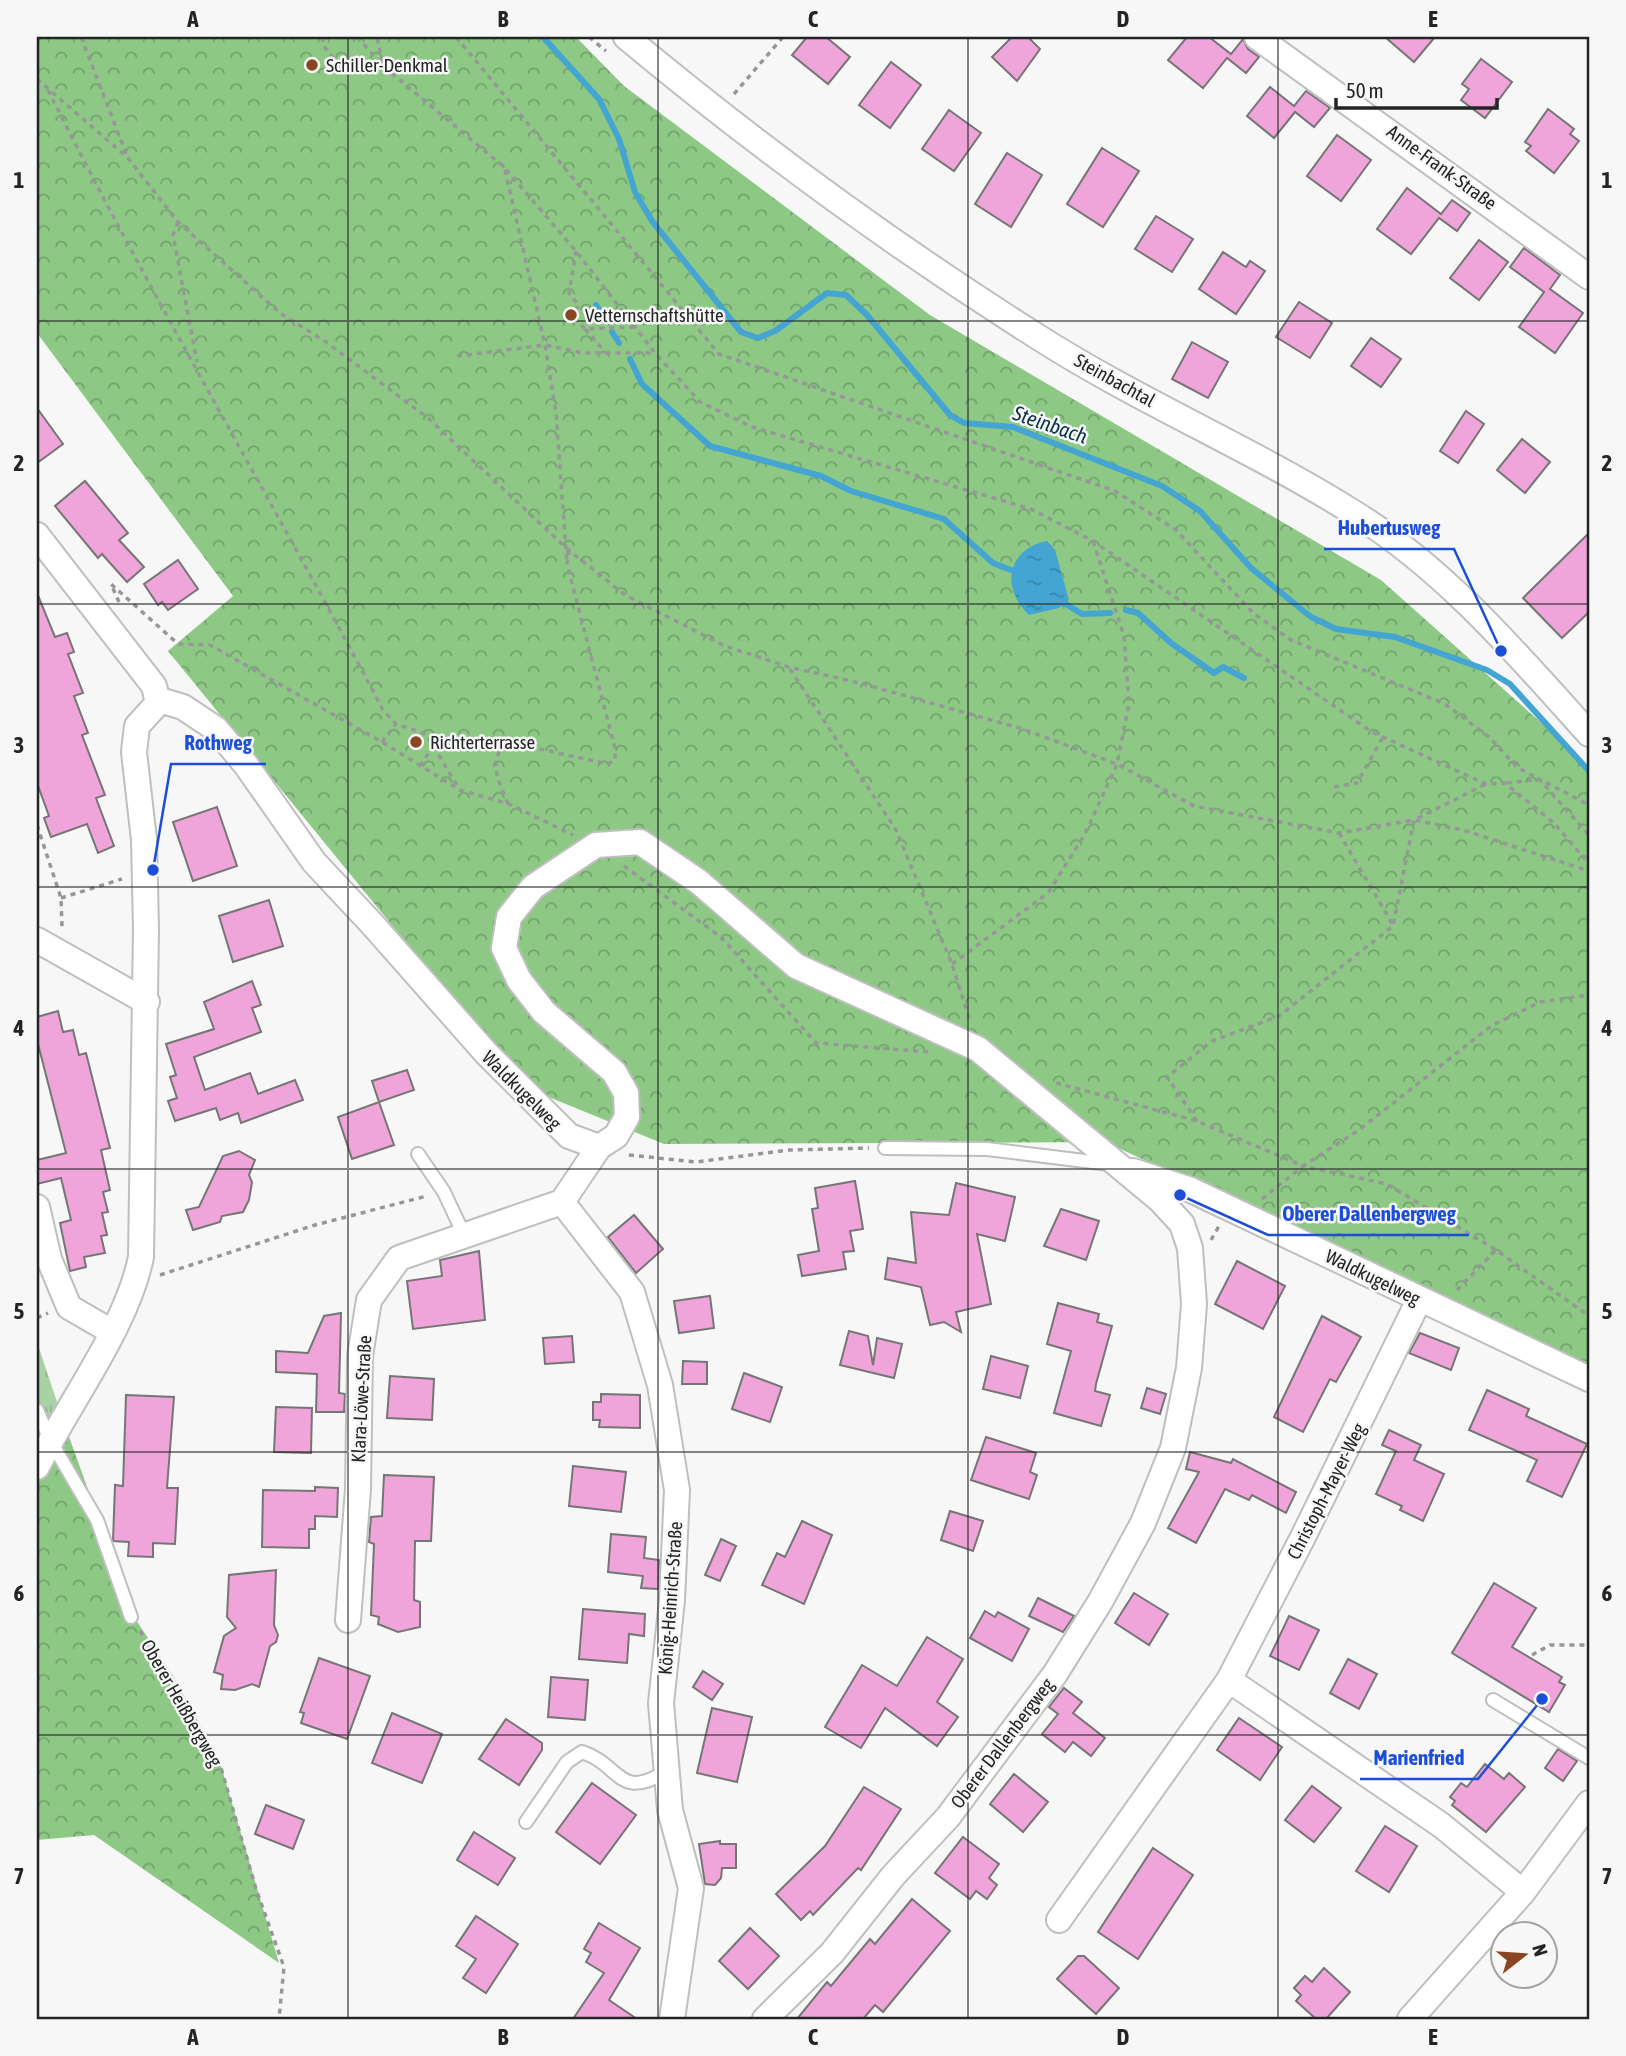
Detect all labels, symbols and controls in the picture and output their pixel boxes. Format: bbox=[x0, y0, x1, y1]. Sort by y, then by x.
text: A bbox=[186, 6, 199, 32]
text: B bbox=[498, 6, 509, 32]
text: C bbox=[808, 6, 819, 32]
text: D bbox=[1117, 6, 1130, 32]
text: E bbox=[1428, 6, 1438, 32]
place label: Schiller-Denkmal bbox=[326, 54, 448, 76]
marker: Schiller-Denkmal bbox=[304, 57, 320, 73]
scale bar bbox=[1336, 66, 1496, 110]
text: 50 m bbox=[1346, 78, 1384, 102]
street label: Anne-Frank-Straße bbox=[1383, 120, 1501, 214]
text: 1 bbox=[14, 167, 25, 193]
text: 1 bbox=[1602, 167, 1613, 193]
place label: Vetternschaftshütte bbox=[585, 304, 724, 326]
marker: Vetternschaftshütte bbox=[563, 307, 579, 323]
street label: Steinbachtal bbox=[1071, 349, 1159, 411]
water label: Steinbach bbox=[1009, 400, 1091, 448]
text: 2 bbox=[14, 450, 24, 476]
text: 2 bbox=[1602, 450, 1612, 476]
callout: Hubertusweg bbox=[1324, 507, 1454, 549]
text: Hubertusweg bbox=[1338, 515, 1441, 539]
callout: Rothweg bbox=[171, 722, 266, 764]
text: Rothweg bbox=[184, 730, 253, 754]
place label: Richterterrasse bbox=[430, 731, 535, 753]
text: 3 bbox=[14, 732, 24, 758]
text: 3 bbox=[1602, 732, 1612, 758]
marker: Richterterrasse bbox=[408, 734, 424, 750]
text: 4 bbox=[13, 1015, 25, 1041]
text: 4 bbox=[1601, 1015, 1613, 1041]
street label: Waldkugelweg bbox=[478, 1046, 567, 1135]
callout: Oberer Dallenbergweg bbox=[1268, 1193, 1469, 1235]
text: Oberer Dallenbergweg bbox=[1282, 1201, 1457, 1225]
street label: Waldkugelweg bbox=[1322, 1245, 1425, 1310]
text: 5 bbox=[14, 1298, 25, 1324]
text: 5 bbox=[1602, 1298, 1613, 1324]
street label: Klara-Löwe-Straße bbox=[347, 1335, 375, 1463]
street label: Christoph-Mayer-Weg bbox=[1282, 1419, 1370, 1563]
street label: König-Heinrich-Straße bbox=[654, 1521, 686, 1675]
text: 6 bbox=[14, 1580, 25, 1606]
text: 6 bbox=[1602, 1580, 1613, 1606]
street label: Oberer Heißbergweg bbox=[137, 1636, 228, 1771]
street label: Oberer Dallenbergweg bbox=[946, 1673, 1059, 1812]
callout: Marienfried bbox=[1360, 1737, 1478, 1779]
text: Marienfried bbox=[1374, 1745, 1464, 1769]
text: 7 bbox=[14, 1863, 24, 1889]
text: 7 bbox=[1602, 1863, 1612, 1889]
north arrow bbox=[1490, 1920, 1560, 1990]
text: N bbox=[1528, 1941, 1552, 1959]
text: A bbox=[186, 2024, 199, 2050]
text: B bbox=[498, 2024, 509, 2050]
text: C bbox=[808, 2024, 819, 2050]
text: D bbox=[1117, 2024, 1130, 2050]
text: E bbox=[1428, 2024, 1438, 2050]

